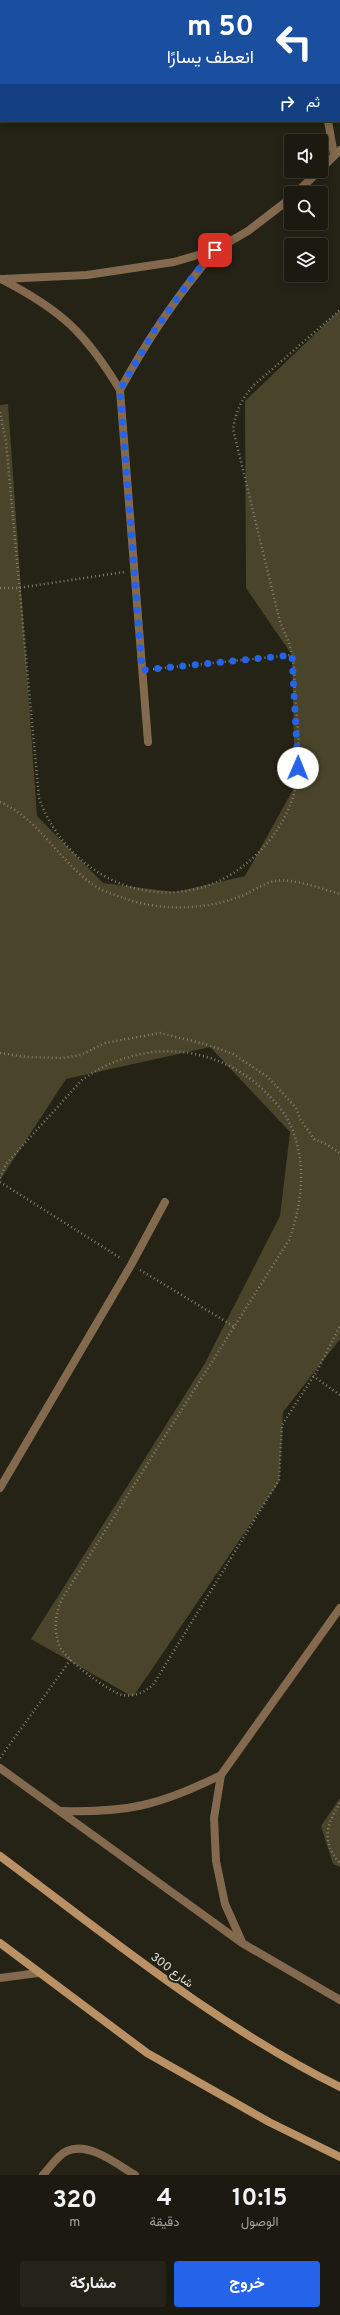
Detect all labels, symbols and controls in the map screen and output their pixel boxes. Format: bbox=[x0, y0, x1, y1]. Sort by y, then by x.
text: 50 m bbox=[187, 10, 254, 46]
icon: left bbox=[268, 16, 320, 68]
text: انعطف يسارًا bbox=[167, 47, 254, 70]
icon: right bbox=[276, 92, 298, 114]
text: ثم bbox=[306, 94, 320, 113]
map controls bbox=[284, 134, 328, 282]
button: sound bbox=[284, 134, 328, 178]
button: search bbox=[284, 186, 328, 230]
pin bbox=[198, 233, 232, 267]
button: layers bbox=[284, 238, 328, 282]
icon: arrive bbox=[204, 239, 226, 261]
position arrow bbox=[277, 747, 319, 789]
street label: شارع 300 bbox=[147, 1950, 196, 1992]
text: 4 bbox=[157, 2184, 172, 2214]
text: 10:15 bbox=[232, 2184, 288, 2214]
text: 320 bbox=[53, 2186, 97, 2216]
text: m bbox=[69, 2215, 80, 2231]
text: دقيقة bbox=[149, 2215, 180, 2231]
text: الوصول bbox=[241, 2215, 279, 2231]
button: مشاركة bbox=[20, 2261, 166, 2307]
button: خروج bbox=[174, 2261, 320, 2307]

